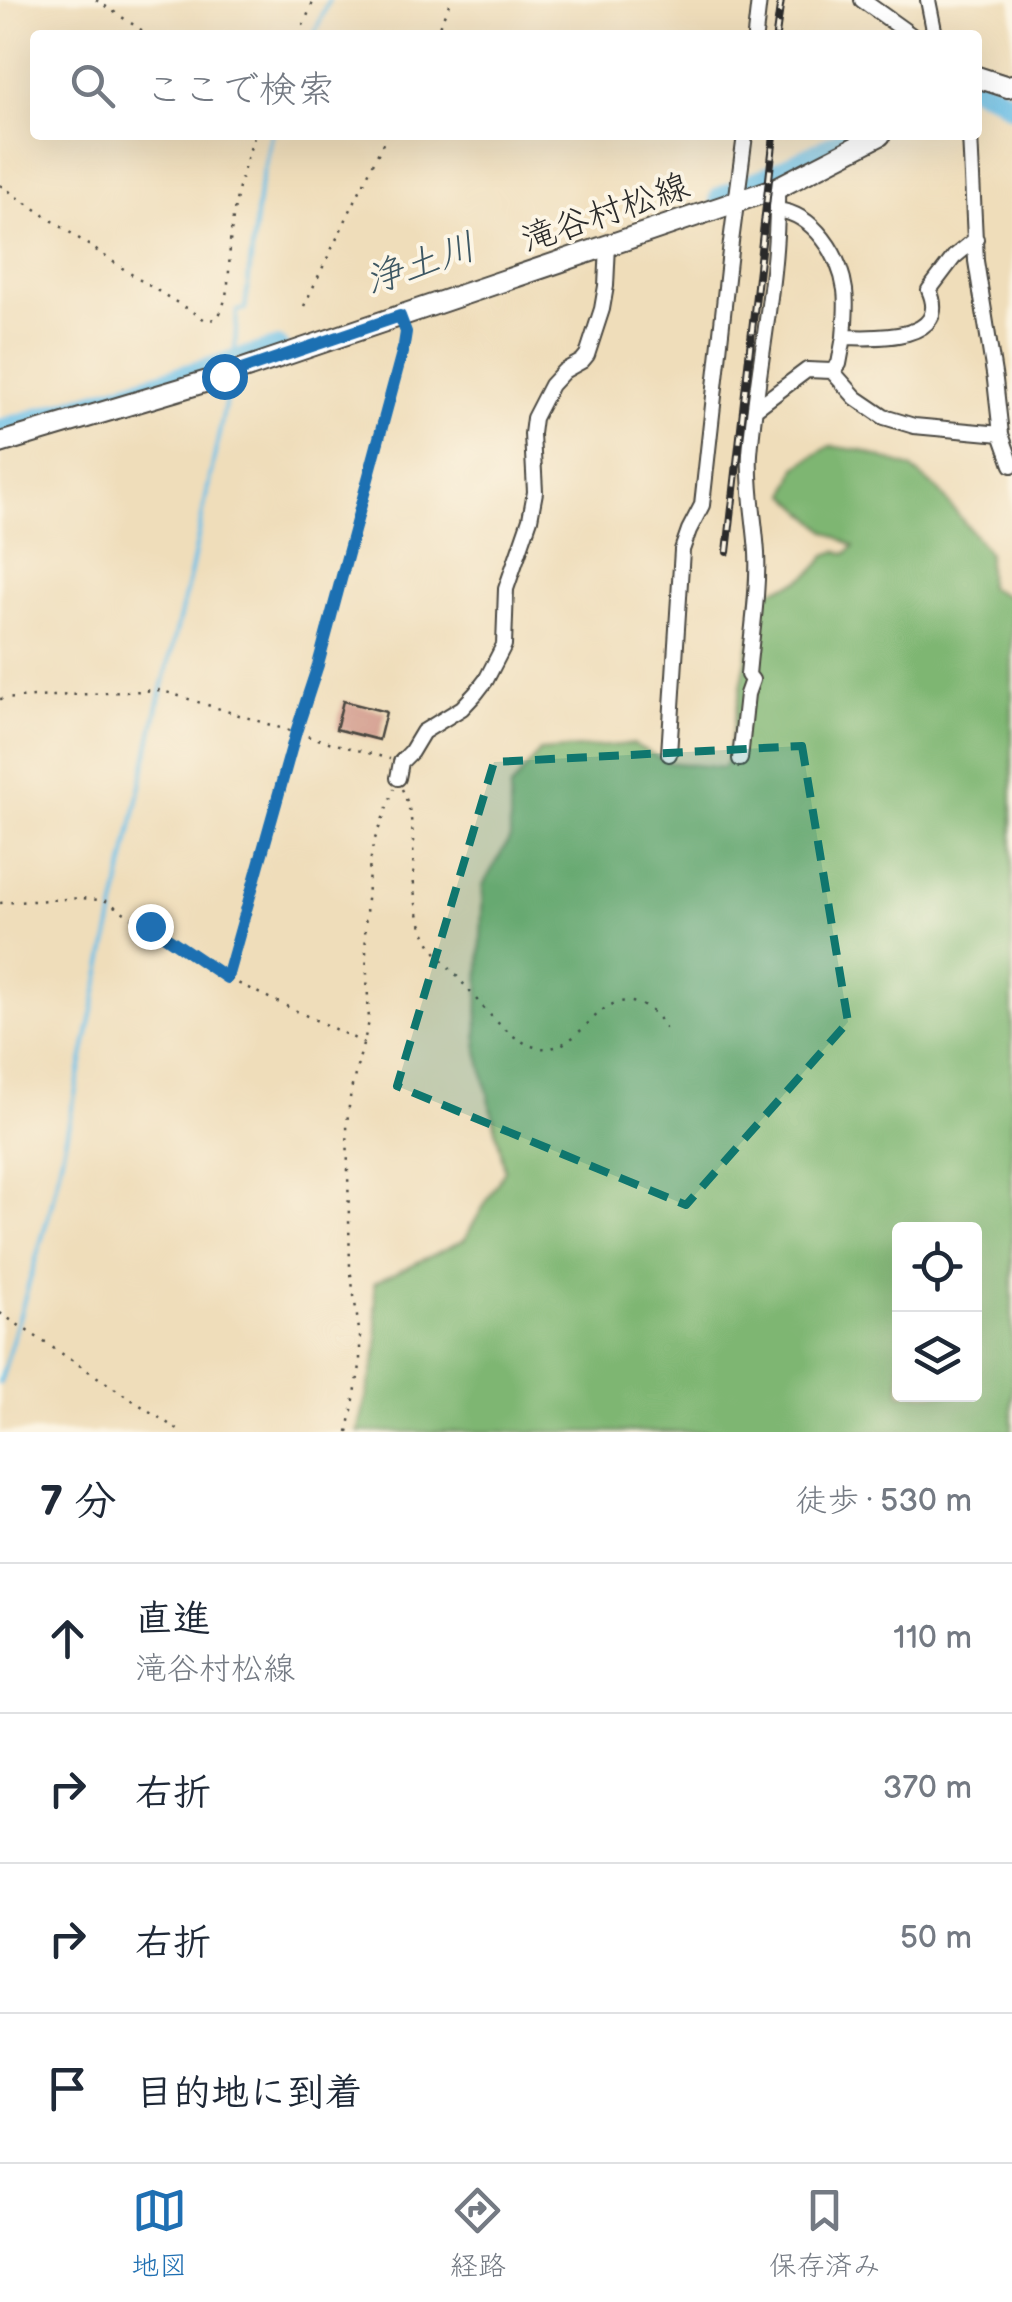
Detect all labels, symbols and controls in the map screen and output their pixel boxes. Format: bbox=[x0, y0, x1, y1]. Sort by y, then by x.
search box bbox=[30, 30, 982, 140]
icon: search bbox=[65, 58, 120, 113]
text: ここで検索 bbox=[145, 68, 335, 113]
street label: 滝谷村松線 bbox=[516, 165, 695, 262]
water label: 浄土川 bbox=[359, 225, 482, 304]
route start bbox=[202, 354, 248, 400]
route end bbox=[128, 904, 174, 950]
map controls bbox=[892, 1222, 982, 1402]
button: locate bbox=[892, 1222, 982, 1312]
button: layers bbox=[892, 1312, 982, 1402]
text: 7 分 bbox=[40, 1477, 117, 1528]
text: 徒歩 · 530 m bbox=[795, 1482, 972, 1521]
text: 直進 bbox=[135, 1597, 211, 1642]
icon: ahead bbox=[40, 1611, 95, 1666]
text: 110 m bbox=[893, 1619, 972, 1658]
text: 滝谷村松線 bbox=[135, 1650, 295, 1689]
icon: right bbox=[40, 1761, 95, 1816]
text: 370 m bbox=[883, 1769, 972, 1808]
text: 右折 bbox=[135, 1771, 211, 1816]
icon: right bbox=[40, 1911, 95, 1966]
text: 50 m bbox=[900, 1919, 972, 1958]
text: 右折 bbox=[135, 1921, 211, 1966]
icon: arrive bbox=[40, 2061, 95, 2116]
text: 目的地に到着 bbox=[135, 2071, 363, 2116]
tab: 地図 bbox=[131, 2183, 187, 2283]
tab: 経路 bbox=[450, 2183, 506, 2283]
tab: 保存済み bbox=[769, 2183, 881, 2283]

